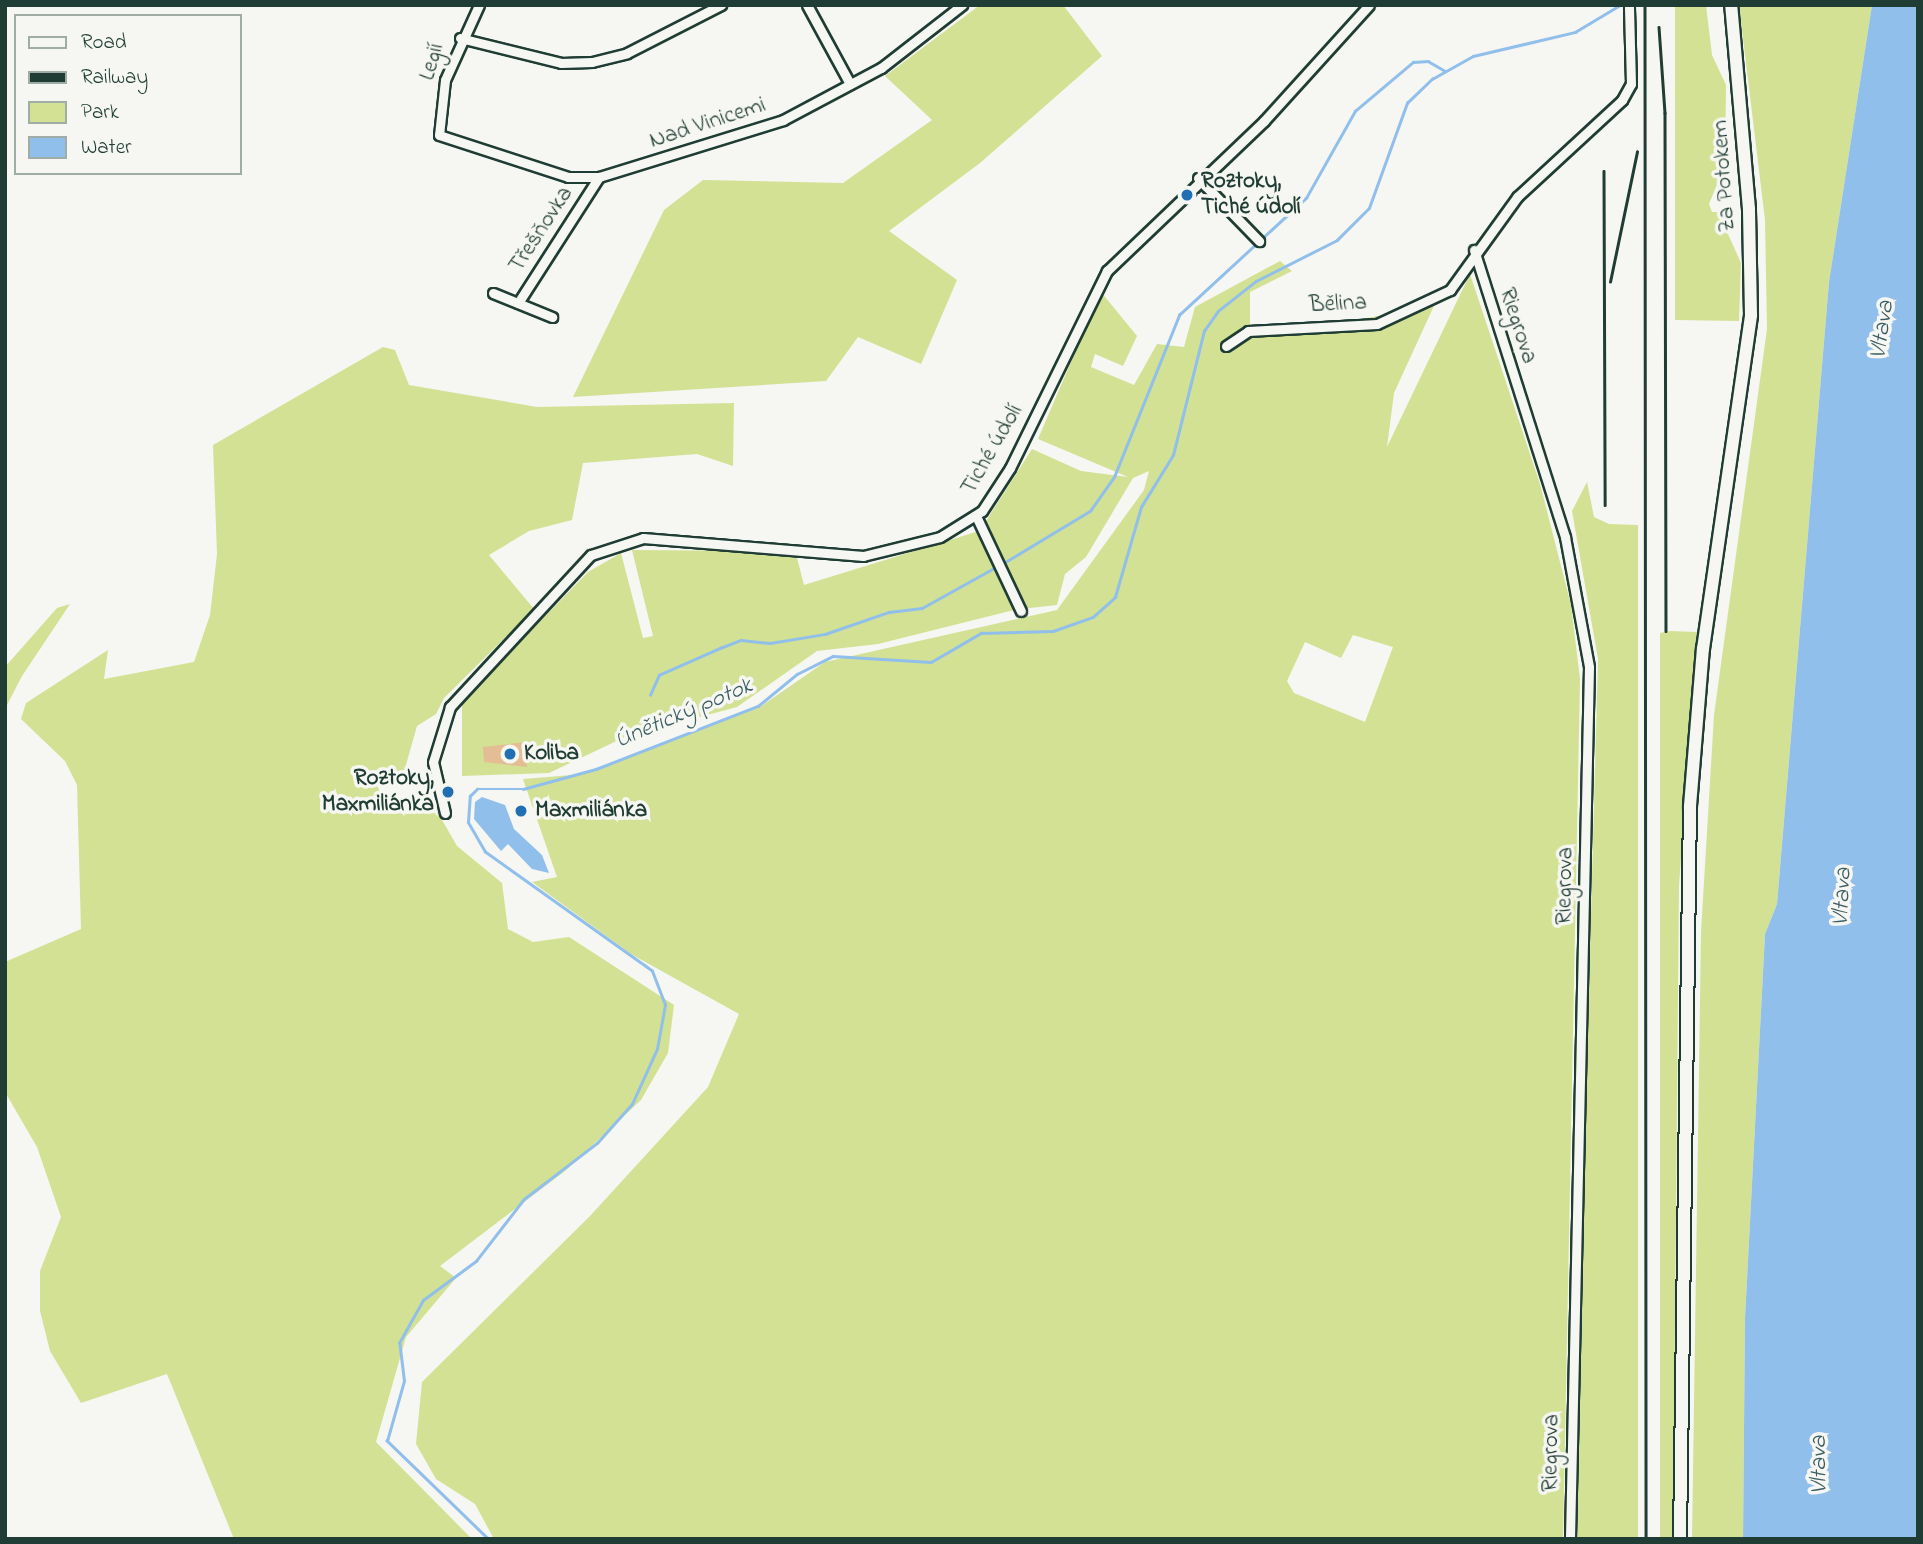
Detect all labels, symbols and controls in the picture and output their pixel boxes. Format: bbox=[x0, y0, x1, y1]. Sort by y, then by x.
legend bbox=[14, 14, 242, 175]
text: Road bbox=[81, 28, 127, 58]
street label: Legií bbox=[415, 40, 451, 84]
text: Railway bbox=[81, 63, 148, 93]
street label: Nad Vinicemi bbox=[646, 92, 770, 156]
text: Park bbox=[81, 98, 119, 128]
street label: Za Potokem bbox=[1707, 119, 1743, 233]
text: Water bbox=[81, 133, 132, 163]
place label: Roztoky, Tiché údolí bbox=[1201, 168, 1301, 222]
street label: Třešňovka bbox=[504, 182, 580, 278]
marker: Roztoky, Tiché údolí bbox=[1179, 187, 1195, 203]
street label: Riegrova bbox=[1492, 285, 1542, 367]
street label: Bělina bbox=[1309, 290, 1367, 320]
water label: Vltava bbox=[1865, 299, 1901, 361]
street label: Tiché údolí bbox=[956, 400, 1030, 500]
water label: Únětický potok bbox=[611, 672, 757, 756]
place label: Koliba bbox=[524, 740, 579, 768]
marker: Koliba bbox=[502, 746, 518, 762]
place label: Roztoky, Maxmiliánka bbox=[322, 765, 434, 819]
marker: Roztoky, Maxmiliánka bbox=[440, 784, 456, 800]
place label: Maxmiliánka bbox=[535, 797, 647, 825]
marker: Maxmiliánka bbox=[513, 803, 529, 819]
street label: Riegrova bbox=[1552, 847, 1580, 925]
water label: Vltava bbox=[1827, 867, 1859, 927]
street label: Riegrova bbox=[1538, 1414, 1566, 1492]
water label: Vltava bbox=[1805, 1435, 1835, 1495]

